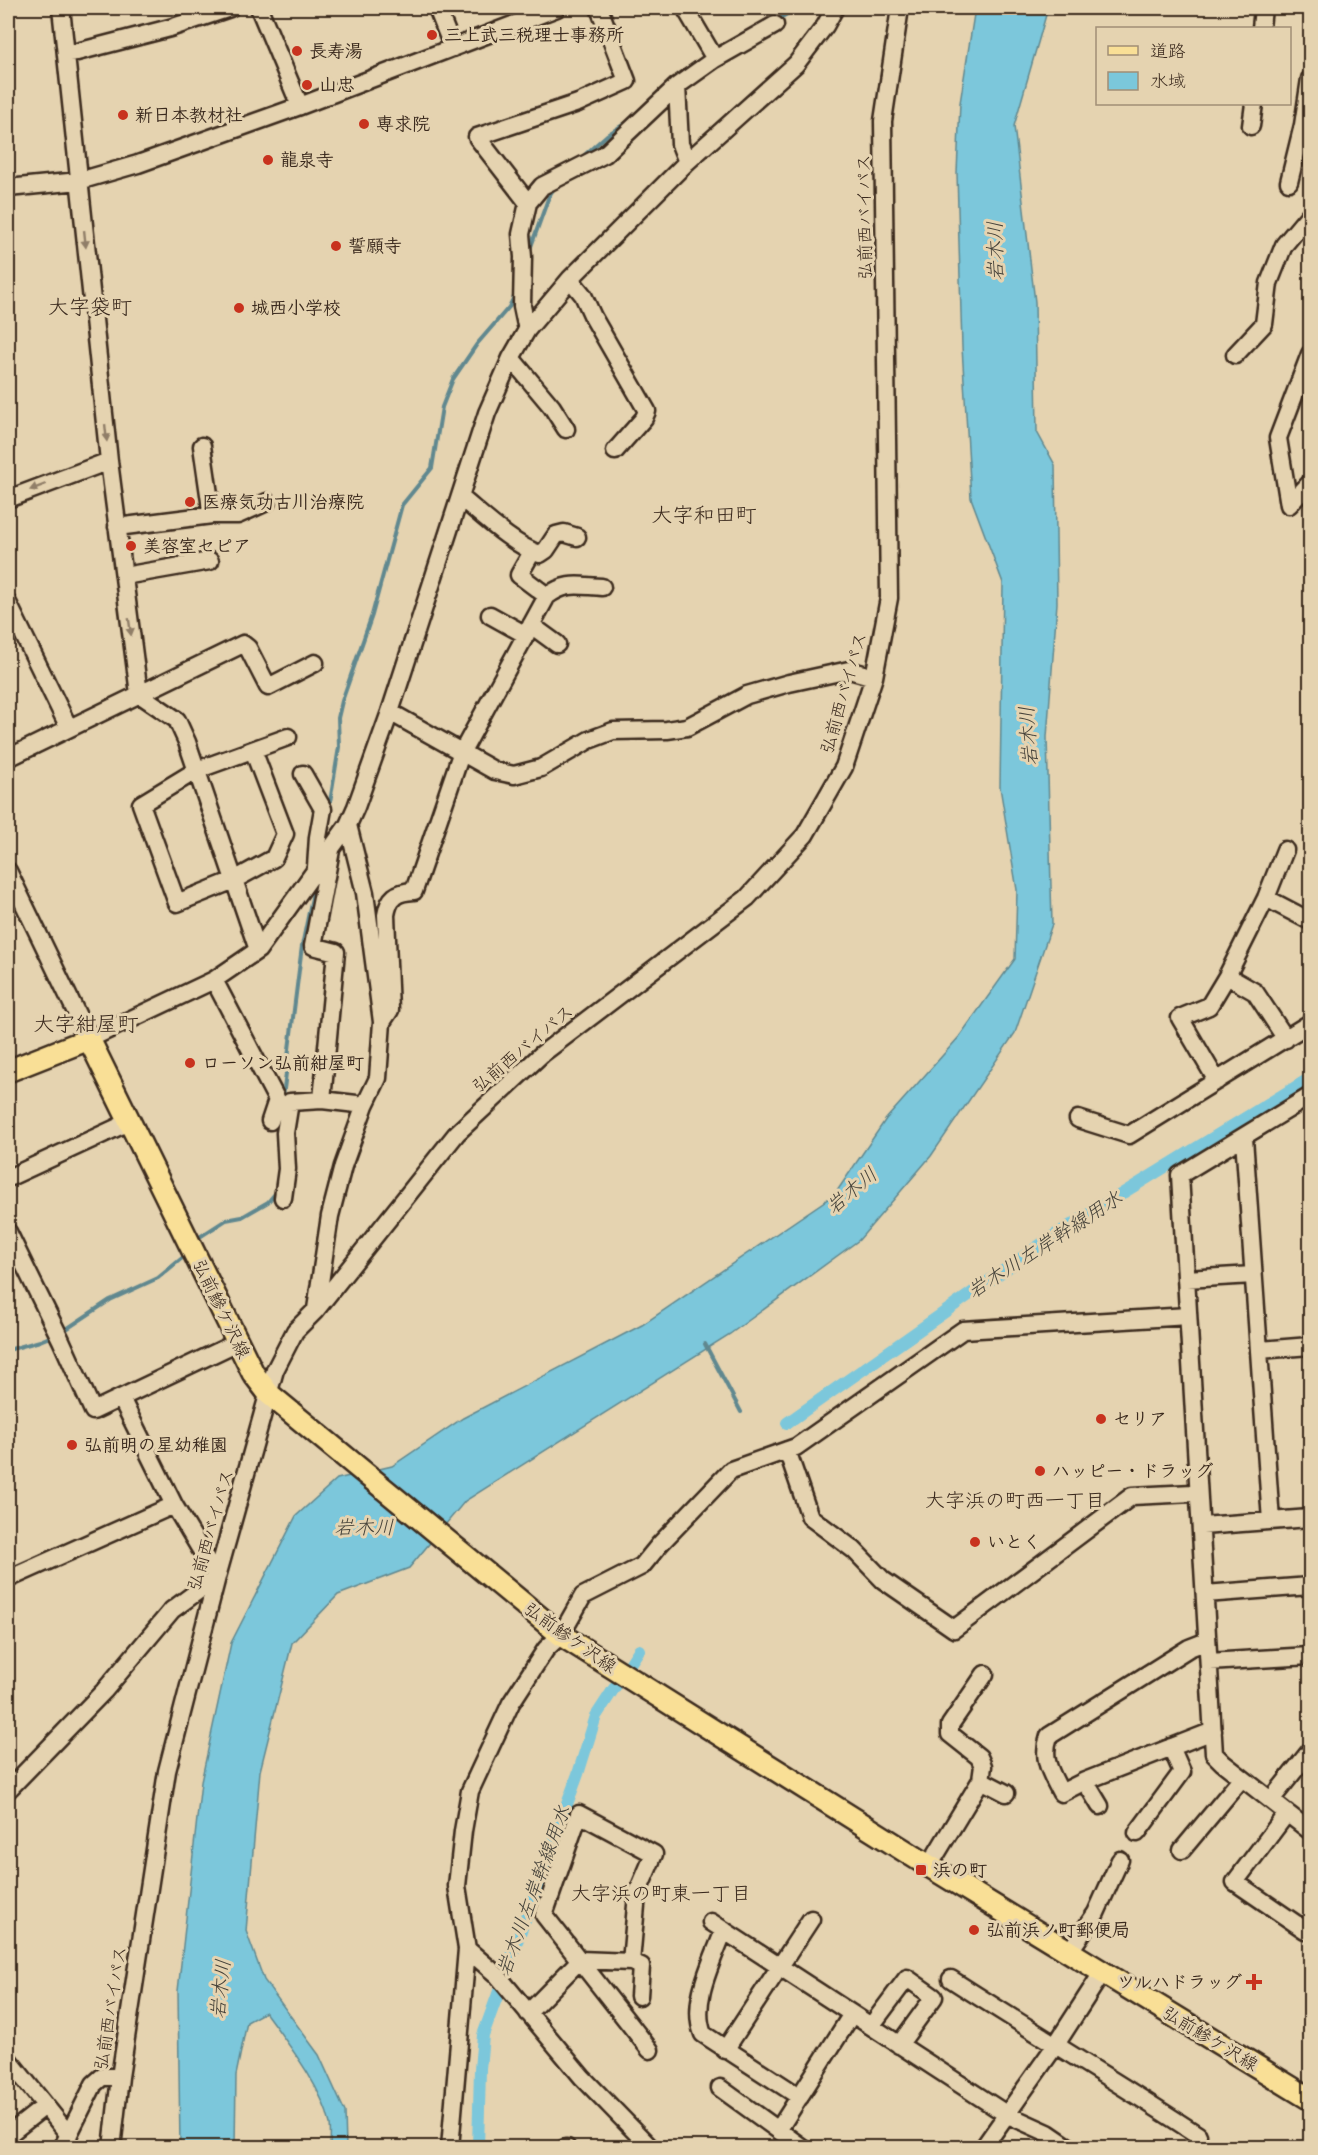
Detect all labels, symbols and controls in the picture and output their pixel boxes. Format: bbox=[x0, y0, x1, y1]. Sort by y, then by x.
place label: 三上武三税理士事務所 bbox=[444, 23, 624, 48]
legend bbox=[1096, 27, 1291, 105]
marker: 三上武三税理士事務所 bbox=[425, 28, 439, 42]
place label: 長寿湯 bbox=[309, 39, 363, 64]
text: 道路 bbox=[1150, 39, 1186, 64]
marker: 長寿湯 bbox=[290, 44, 304, 58]
text: 水域 bbox=[1150, 69, 1186, 94]
place label: 山忠 bbox=[319, 73, 355, 98]
marker: 山忠 bbox=[300, 78, 314, 92]
place label: 新日本教材社 bbox=[135, 103, 243, 128]
marker: 新日本教材社 bbox=[116, 108, 130, 122]
place label: 専求院 bbox=[376, 112, 430, 137]
marker: 専求院 bbox=[357, 117, 371, 131]
place label: 龍泉寺 bbox=[280, 148, 334, 173]
marker: 龍泉寺 bbox=[261, 153, 275, 167]
street label: 弘前西バイパス bbox=[851, 154, 879, 280]
water label: 岩木川 bbox=[981, 221, 1011, 281]
one-way arrow bbox=[81, 230, 90, 249]
place label: 誓願寺 bbox=[348, 234, 402, 259]
marker: 誓願寺 bbox=[329, 239, 343, 253]
district label: 大字袋町 bbox=[48, 293, 132, 322]
place label: 城西小学校 bbox=[251, 296, 341, 321]
marker: 城西小学校 bbox=[232, 301, 246, 315]
one-way arrow bbox=[101, 424, 111, 443]
one-way arrow bbox=[29, 483, 47, 493]
place label: 医療気功古川治療院 bbox=[202, 490, 364, 515]
marker: 医療気功古川治療院 bbox=[183, 495, 197, 509]
district label: 大字和田町 bbox=[652, 501, 757, 530]
place label: 美容室セピア bbox=[143, 534, 251, 559]
marker: 美容室セピア bbox=[124, 539, 138, 553]
one-way arrow bbox=[126, 617, 135, 636]
street label: 弘前西バイパス bbox=[815, 629, 873, 757]
water label: 岩木川 bbox=[1013, 705, 1045, 767]
street label: 弘前西バイパス bbox=[467, 999, 579, 1099]
district label: 大字紺屋町 bbox=[34, 1010, 139, 1039]
place label: ローソン弘前紺屋町 bbox=[202, 1051, 364, 1076]
marker: ローソン弘前紺屋町 bbox=[183, 1056, 197, 1070]
water label: 岩木川 bbox=[820, 1161, 884, 1221]
water label: 岩木川左岸幹線用水 bbox=[962, 1184, 1128, 1306]
street label: 弘前鰺ケ沢線 bbox=[186, 1255, 256, 1363]
place label: セリア bbox=[1113, 1407, 1167, 1432]
marker: セリア bbox=[1094, 1412, 1108, 1426]
place label: 弘前明の星幼稚園 bbox=[84, 1433, 228, 1458]
marker: 弘前明の星幼稚園 bbox=[65, 1438, 79, 1452]
place label: ハッピー・ドラッグ bbox=[1052, 1459, 1213, 1484]
marker: ハッピー・ドラッグ bbox=[1033, 1464, 1047, 1478]
street label: 弘前西バイパス bbox=[182, 1466, 240, 1594]
district label: 大字浜の町西一丁目 bbox=[925, 1487, 1105, 1515]
water label: 岩木川 bbox=[334, 1514, 394, 1542]
place label: いとく bbox=[987, 1530, 1041, 1555]
marker: いとく bbox=[968, 1535, 982, 1549]
street label: 弘前鰺ケ沢線 bbox=[519, 1597, 621, 1679]
water label: 岩木川左岸幹線用水 bbox=[490, 1802, 578, 1980]
place label: 浜の町 bbox=[933, 1858, 987, 1883]
marker: 浜の町 bbox=[914, 1863, 928, 1877]
district label: 大字浜の町東一丁目 bbox=[571, 1880, 751, 1908]
place label: 弘前浜ノ町郵便局 bbox=[986, 1918, 1130, 1943]
marker: 弘前浜ノ町郵便局 bbox=[967, 1923, 981, 1937]
street label: 弘前西バイパス bbox=[89, 1944, 133, 2072]
water label: 岩木川 bbox=[204, 1958, 238, 2020]
place label: ツルハドラッグ bbox=[1117, 1970, 1242, 1995]
marker: ツルハドラッグ bbox=[1247, 1975, 1261, 1989]
street label: 弘前鰺ケ沢線 bbox=[1157, 2000, 1263, 2078]

